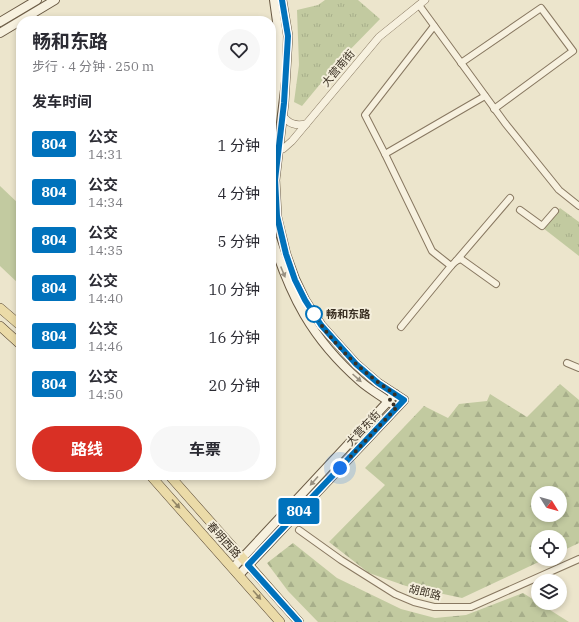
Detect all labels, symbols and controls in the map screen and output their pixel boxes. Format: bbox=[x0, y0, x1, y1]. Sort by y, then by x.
text: 畅和东路 bbox=[32, 29, 108, 53]
button: heart bbox=[218, 29, 260, 71]
street label: 大营南街 bbox=[318, 47, 358, 89]
text: 步行 · 4 分钟 · 250 m bbox=[32, 58, 154, 75]
text: 发车时间 bbox=[32, 92, 92, 111]
text: 公交 bbox=[88, 127, 118, 146]
text: 804 bbox=[41, 135, 67, 153]
text: 1 分钟 bbox=[218, 136, 260, 155]
text: 14:31 bbox=[88, 146, 123, 163]
text: 公交 bbox=[88, 175, 118, 194]
text: 804 bbox=[41, 183, 67, 201]
text: 4 分钟 bbox=[218, 184, 260, 203]
text: 14:34 bbox=[88, 194, 123, 211]
text: 公交 bbox=[88, 223, 118, 242]
text: 804 bbox=[41, 231, 67, 249]
text: 5 分钟 bbox=[218, 232, 260, 251]
text: 14:35 bbox=[88, 242, 123, 259]
one-way arrow bbox=[280, 267, 286, 278]
text: 公交 bbox=[88, 271, 118, 290]
text: 804 bbox=[41, 279, 67, 297]
text: 10 分钟 bbox=[209, 280, 260, 299]
text: 14:40 bbox=[88, 290, 123, 307]
marker: 畅和东路 bbox=[305, 305, 323, 323]
place label: 畅和东路 bbox=[326, 307, 371, 321]
text: 公交 bbox=[88, 319, 118, 338]
text: 804 bbox=[41, 327, 67, 345]
text: 16 分钟 bbox=[209, 328, 260, 347]
text: 14:46 bbox=[88, 338, 123, 355]
text: 公交 bbox=[88, 367, 118, 386]
one-way arrow bbox=[352, 373, 362, 382]
text: 804 bbox=[41, 375, 67, 393]
text: 20 分钟 bbox=[209, 376, 260, 395]
text: 14:50 bbox=[88, 386, 123, 403]
street label: 大营东街 bbox=[343, 407, 383, 449]
button: 路线 bbox=[32, 426, 142, 472]
button: 车票 bbox=[150, 426, 260, 472]
your location bbox=[330, 458, 350, 478]
one-way arrow bbox=[309, 476, 319, 486]
north arrow bbox=[531, 486, 567, 522]
map controls bbox=[531, 486, 567, 610]
line badge: 804 bbox=[276, 498, 322, 524]
one-way arrow bbox=[171, 499, 180, 509]
text: 804 bbox=[286, 502, 312, 520]
street label: 春明西路 bbox=[204, 519, 244, 561]
button: locate bbox=[531, 530, 567, 566]
button: layers bbox=[531, 574, 567, 610]
street label: 胡郎路 bbox=[407, 581, 443, 603]
one-way arrow bbox=[252, 590, 261, 600]

